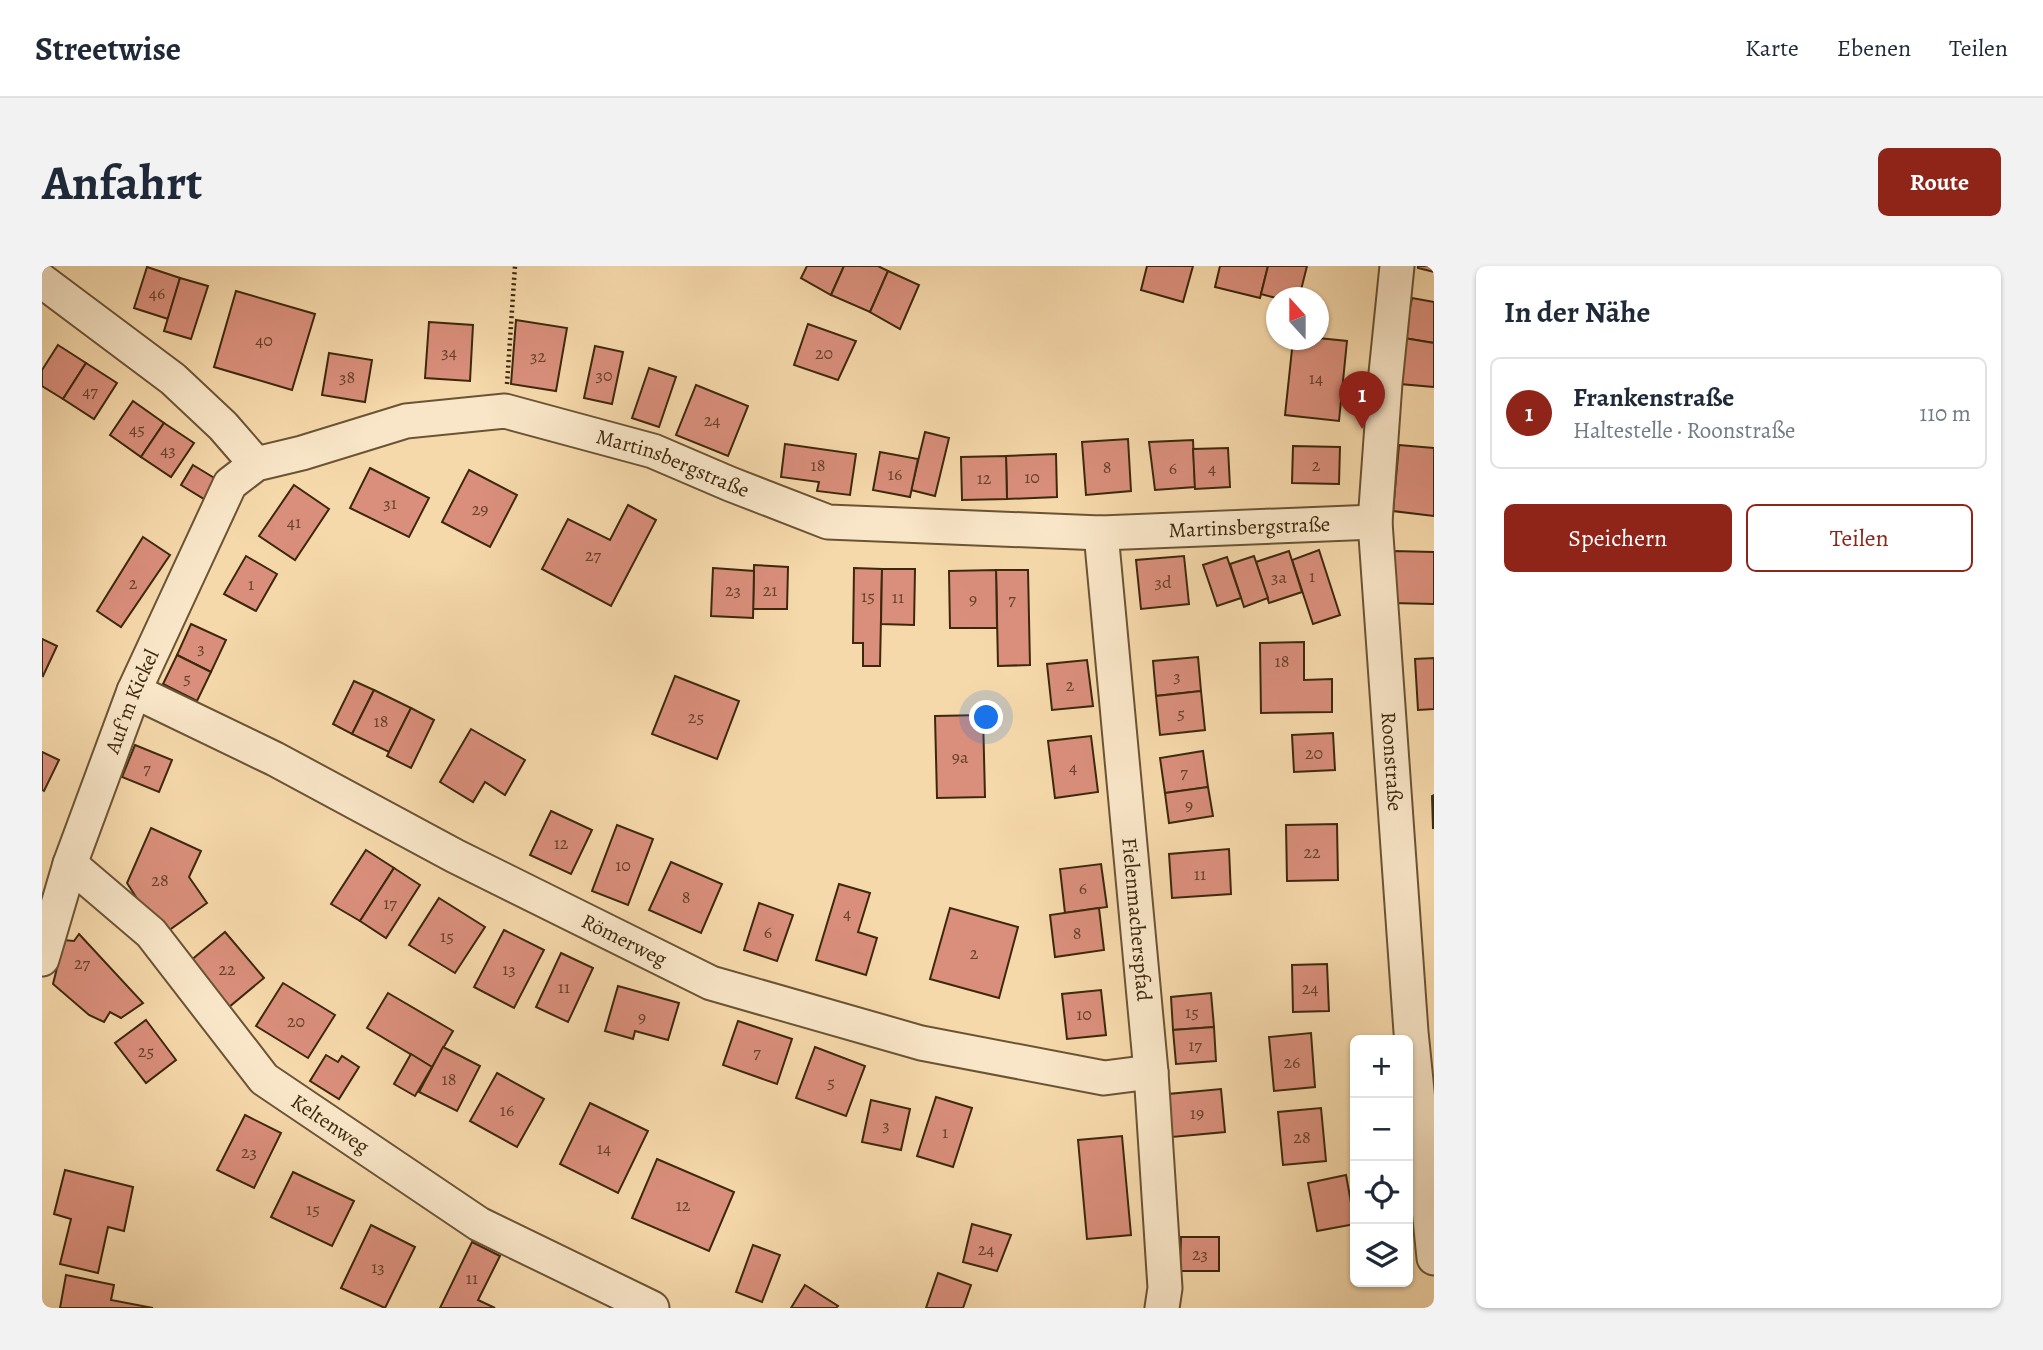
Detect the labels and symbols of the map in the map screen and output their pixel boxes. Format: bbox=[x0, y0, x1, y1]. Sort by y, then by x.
house number: 46 bbox=[149, 281, 165, 305]
north arrow bbox=[1266, 287, 1329, 350]
house number: 40 bbox=[255, 328, 273, 352]
house number: 34 bbox=[441, 340, 457, 364]
house number: 20 bbox=[815, 341, 833, 365]
house number: 32 bbox=[530, 344, 546, 368]
house number: 30 bbox=[595, 363, 613, 387]
house number: 38 bbox=[339, 365, 355, 389]
house number: 14 bbox=[1309, 366, 1323, 390]
pin: 1 bbox=[1339, 371, 1385, 429]
house number: 47 bbox=[82, 379, 98, 403]
house number: 24 bbox=[704, 408, 720, 432]
house number: 45 bbox=[129, 417, 145, 441]
street label: Martinsbergstraße bbox=[593, 422, 753, 504]
house number: 43 bbox=[160, 438, 176, 462]
house number: 18 bbox=[811, 453, 825, 477]
house number: 2 bbox=[1312, 453, 1321, 477]
house number: 8 bbox=[1103, 455, 1111, 479]
house number: 6 bbox=[1169, 456, 1177, 480]
house number: 4 bbox=[1208, 456, 1216, 480]
house number: 16 bbox=[888, 462, 902, 486]
house number: 10 bbox=[1024, 465, 1040, 489]
house number: 12 bbox=[977, 466, 992, 490]
house number: 31 bbox=[383, 491, 397, 515]
house number: 29 bbox=[472, 497, 488, 521]
house number: 41 bbox=[287, 510, 301, 534]
street label: Martinsbergstraße bbox=[1168, 510, 1331, 544]
house number: 27 bbox=[585, 543, 601, 567]
house number: 1 bbox=[1309, 564, 1315, 588]
house number: 3a bbox=[1271, 565, 1288, 589]
house number: 3d bbox=[1154, 570, 1172, 594]
house number: 2 bbox=[129, 571, 138, 595]
house number: 1 bbox=[248, 572, 254, 596]
house number: 23 bbox=[725, 578, 741, 602]
house number: 21 bbox=[763, 578, 777, 602]
house number: 15 bbox=[861, 584, 875, 608]
house number: 11 bbox=[892, 585, 904, 609]
house number: 9 bbox=[969, 587, 977, 611]
house number: 7 bbox=[1008, 587, 1016, 611]
house number: 3 bbox=[197, 636, 205, 660]
street label: Auf'm Kickel bbox=[98, 645, 165, 758]
house number: 18 bbox=[1275, 649, 1289, 673]
house number: 3 bbox=[1173, 664, 1181, 688]
house number: 5 bbox=[183, 666, 191, 690]
house number: 2 bbox=[1066, 673, 1075, 697]
your location bbox=[969, 700, 1003, 734]
house number: 5 bbox=[1177, 701, 1185, 725]
house number: 25 bbox=[688, 705, 704, 729]
house number: 18 bbox=[374, 709, 388, 733]
street label: Roonstraße bbox=[1374, 711, 1409, 812]
house number: 20 bbox=[1305, 741, 1323, 765]
house number: 9a bbox=[952, 745, 969, 769]
house number: 4 bbox=[1069, 755, 1077, 779]
house number: 7 bbox=[143, 756, 151, 780]
house number: 7 bbox=[1180, 760, 1188, 784]
house number: 9 bbox=[1185, 793, 1193, 817]
house number: 12 bbox=[554, 831, 569, 855]
street label: Fielenmacherspfad bbox=[1115, 836, 1158, 1003]
house number: 22 bbox=[1303, 840, 1321, 864]
house number: 10 bbox=[615, 853, 631, 877]
house number: 11 bbox=[1194, 862, 1206, 886]
house number: 28 bbox=[151, 868, 169, 892]
house number: 6 bbox=[1079, 876, 1087, 900]
house number: 8 bbox=[682, 885, 690, 909]
house number: 17 bbox=[383, 891, 397, 915]
house number: 4 bbox=[843, 901, 851, 925]
street label: Römerweg bbox=[577, 907, 672, 973]
house number: 6 bbox=[764, 920, 772, 944]
house number: 8 bbox=[1073, 921, 1081, 945]
house number: 15 bbox=[440, 924, 454, 948]
house number: 2 bbox=[970, 941, 979, 965]
house number: 27 bbox=[74, 951, 90, 975]
house number: 22 bbox=[218, 957, 236, 981]
house number: 13 bbox=[502, 957, 516, 981]
house number: 11 bbox=[558, 975, 570, 999]
house number: 24 bbox=[1302, 976, 1318, 1000]
house number: 15 bbox=[1185, 1000, 1199, 1024]
house number: 10 bbox=[1076, 1002, 1092, 1026]
house number: 9 bbox=[638, 1005, 646, 1029]
house number: 20 bbox=[287, 1009, 305, 1033]
house number: 17 bbox=[1188, 1033, 1202, 1057]
house number: 25 bbox=[138, 1039, 154, 1063]
house number: 7 bbox=[753, 1040, 761, 1064]
house number: 26 bbox=[1284, 1050, 1300, 1074]
house number: 18 bbox=[442, 1067, 456, 1091]
house number: 5 bbox=[827, 1070, 835, 1094]
street label: Keltenweg bbox=[286, 1087, 375, 1160]
house number: 16 bbox=[500, 1098, 514, 1122]
house number: 19 bbox=[1190, 1101, 1204, 1125]
house number: 3 bbox=[882, 1113, 890, 1137]
house number: 1 bbox=[942, 1120, 948, 1144]
house number: 28 bbox=[1293, 1125, 1311, 1149]
house number: 14 bbox=[597, 1136, 611, 1160]
house number: 23 bbox=[241, 1140, 257, 1164]
house number: 12 bbox=[676, 1193, 691, 1217]
house number: 15 bbox=[306, 1197, 320, 1221]
house number: 24 bbox=[978, 1237, 994, 1261]
house number: 23 bbox=[1192, 1242, 1208, 1266]
house number: 13 bbox=[371, 1255, 385, 1279]
house number: 11 bbox=[466, 1266, 478, 1290]

